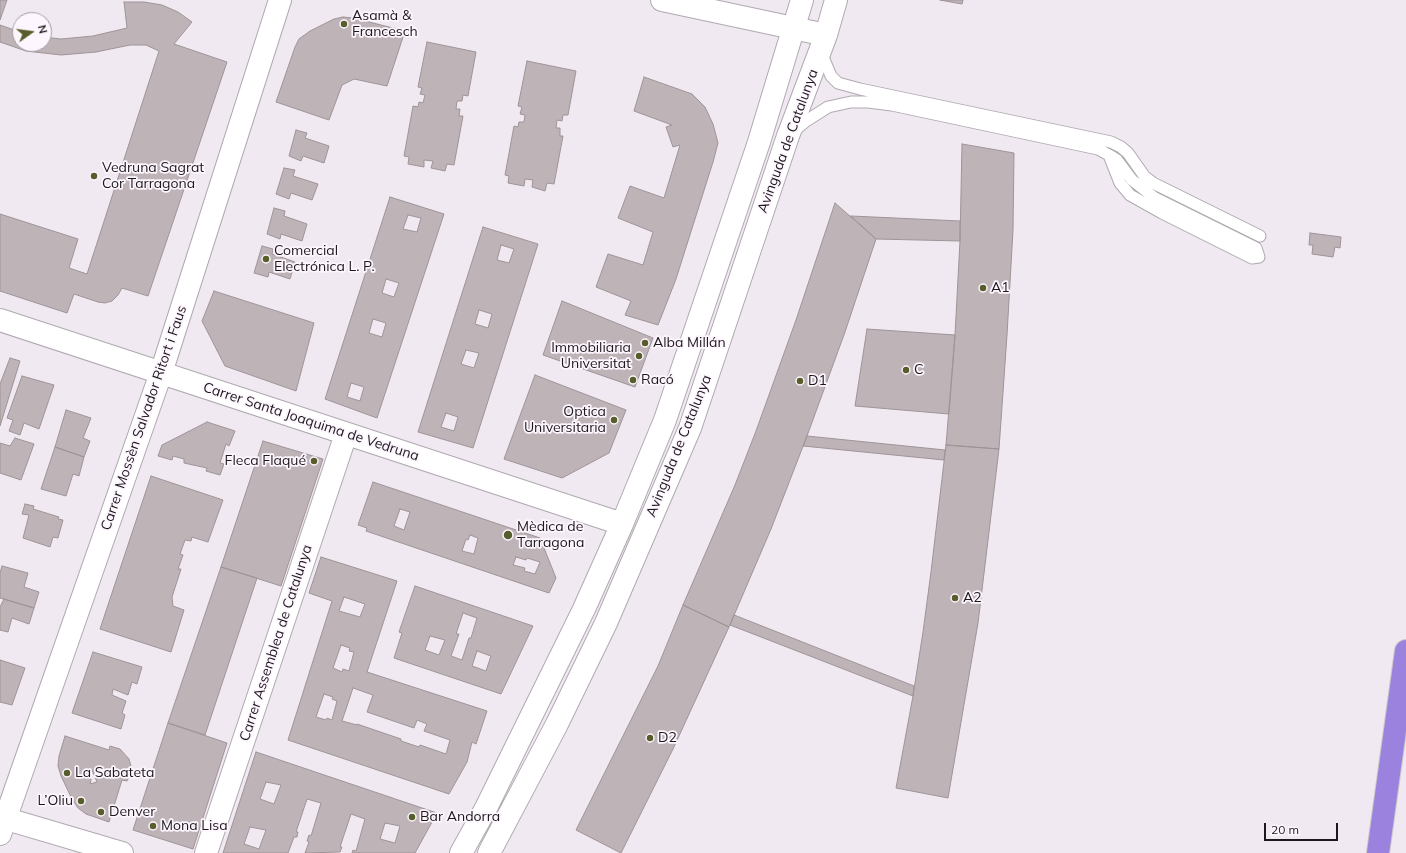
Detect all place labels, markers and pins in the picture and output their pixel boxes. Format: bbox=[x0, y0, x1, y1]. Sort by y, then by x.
place label: Asamà & Francesch bbox=[352, 8, 418, 40]
marker: Asamà & Francesch bbox=[339, 19, 349, 29]
place label: Vedruna Sagrat Cor Tarragona bbox=[102, 160, 204, 192]
marker: Vedruna Sagrat Cor Tarragona bbox=[89, 171, 99, 181]
place label: Comercial Electrónica L. P. bbox=[274, 243, 375, 276]
marker: Comercial Electrónica L. P. bbox=[261, 254, 271, 264]
place label: A1 bbox=[991, 280, 1010, 296]
marker: A1 bbox=[978, 283, 988, 293]
place label: Alba Millán bbox=[653, 335, 726, 351]
marker: Alba Millán bbox=[640, 338, 650, 348]
place label: Immobiliaria Universitat bbox=[551, 340, 631, 372]
marker: Immobiliaria Universitat bbox=[634, 351, 644, 361]
place label: C bbox=[914, 362, 924, 378]
marker: C bbox=[901, 365, 911, 375]
place label: Racó bbox=[641, 372, 674, 388]
place label: D1 bbox=[808, 373, 827, 389]
marker: Racó bbox=[628, 375, 638, 385]
marker: D1 bbox=[795, 376, 805, 386]
place label: Optica Universitaria bbox=[524, 404, 606, 436]
marker: Optica Universitaria bbox=[609, 415, 619, 425]
place label: Fleca Flaqué bbox=[225, 453, 306, 469]
marker: Fleca Flaqué bbox=[309, 456, 319, 466]
place label: Mèdica de Tarragona bbox=[517, 519, 584, 552]
marker: Mèdica de Tarragona bbox=[502, 529, 514, 541]
place label: A2 bbox=[963, 590, 982, 606]
marker: A2 bbox=[950, 593, 960, 603]
place label: D2 bbox=[658, 730, 677, 746]
marker: D2 bbox=[645, 733, 655, 743]
place label: La Sabateta bbox=[75, 765, 154, 781]
marker: La Sabateta bbox=[62, 768, 72, 778]
place label: L’Oliu bbox=[38, 793, 73, 809]
marker: L’Oliu bbox=[76, 796, 86, 806]
place label: Denver bbox=[109, 804, 155, 820]
marker: Denver bbox=[96, 807, 106, 817]
place label: Bar Andorra bbox=[420, 809, 500, 825]
marker: Bar Andorra bbox=[407, 812, 417, 822]
place label: Mona Lisa bbox=[161, 818, 228, 834]
marker: Mona Lisa bbox=[148, 821, 158, 831]

